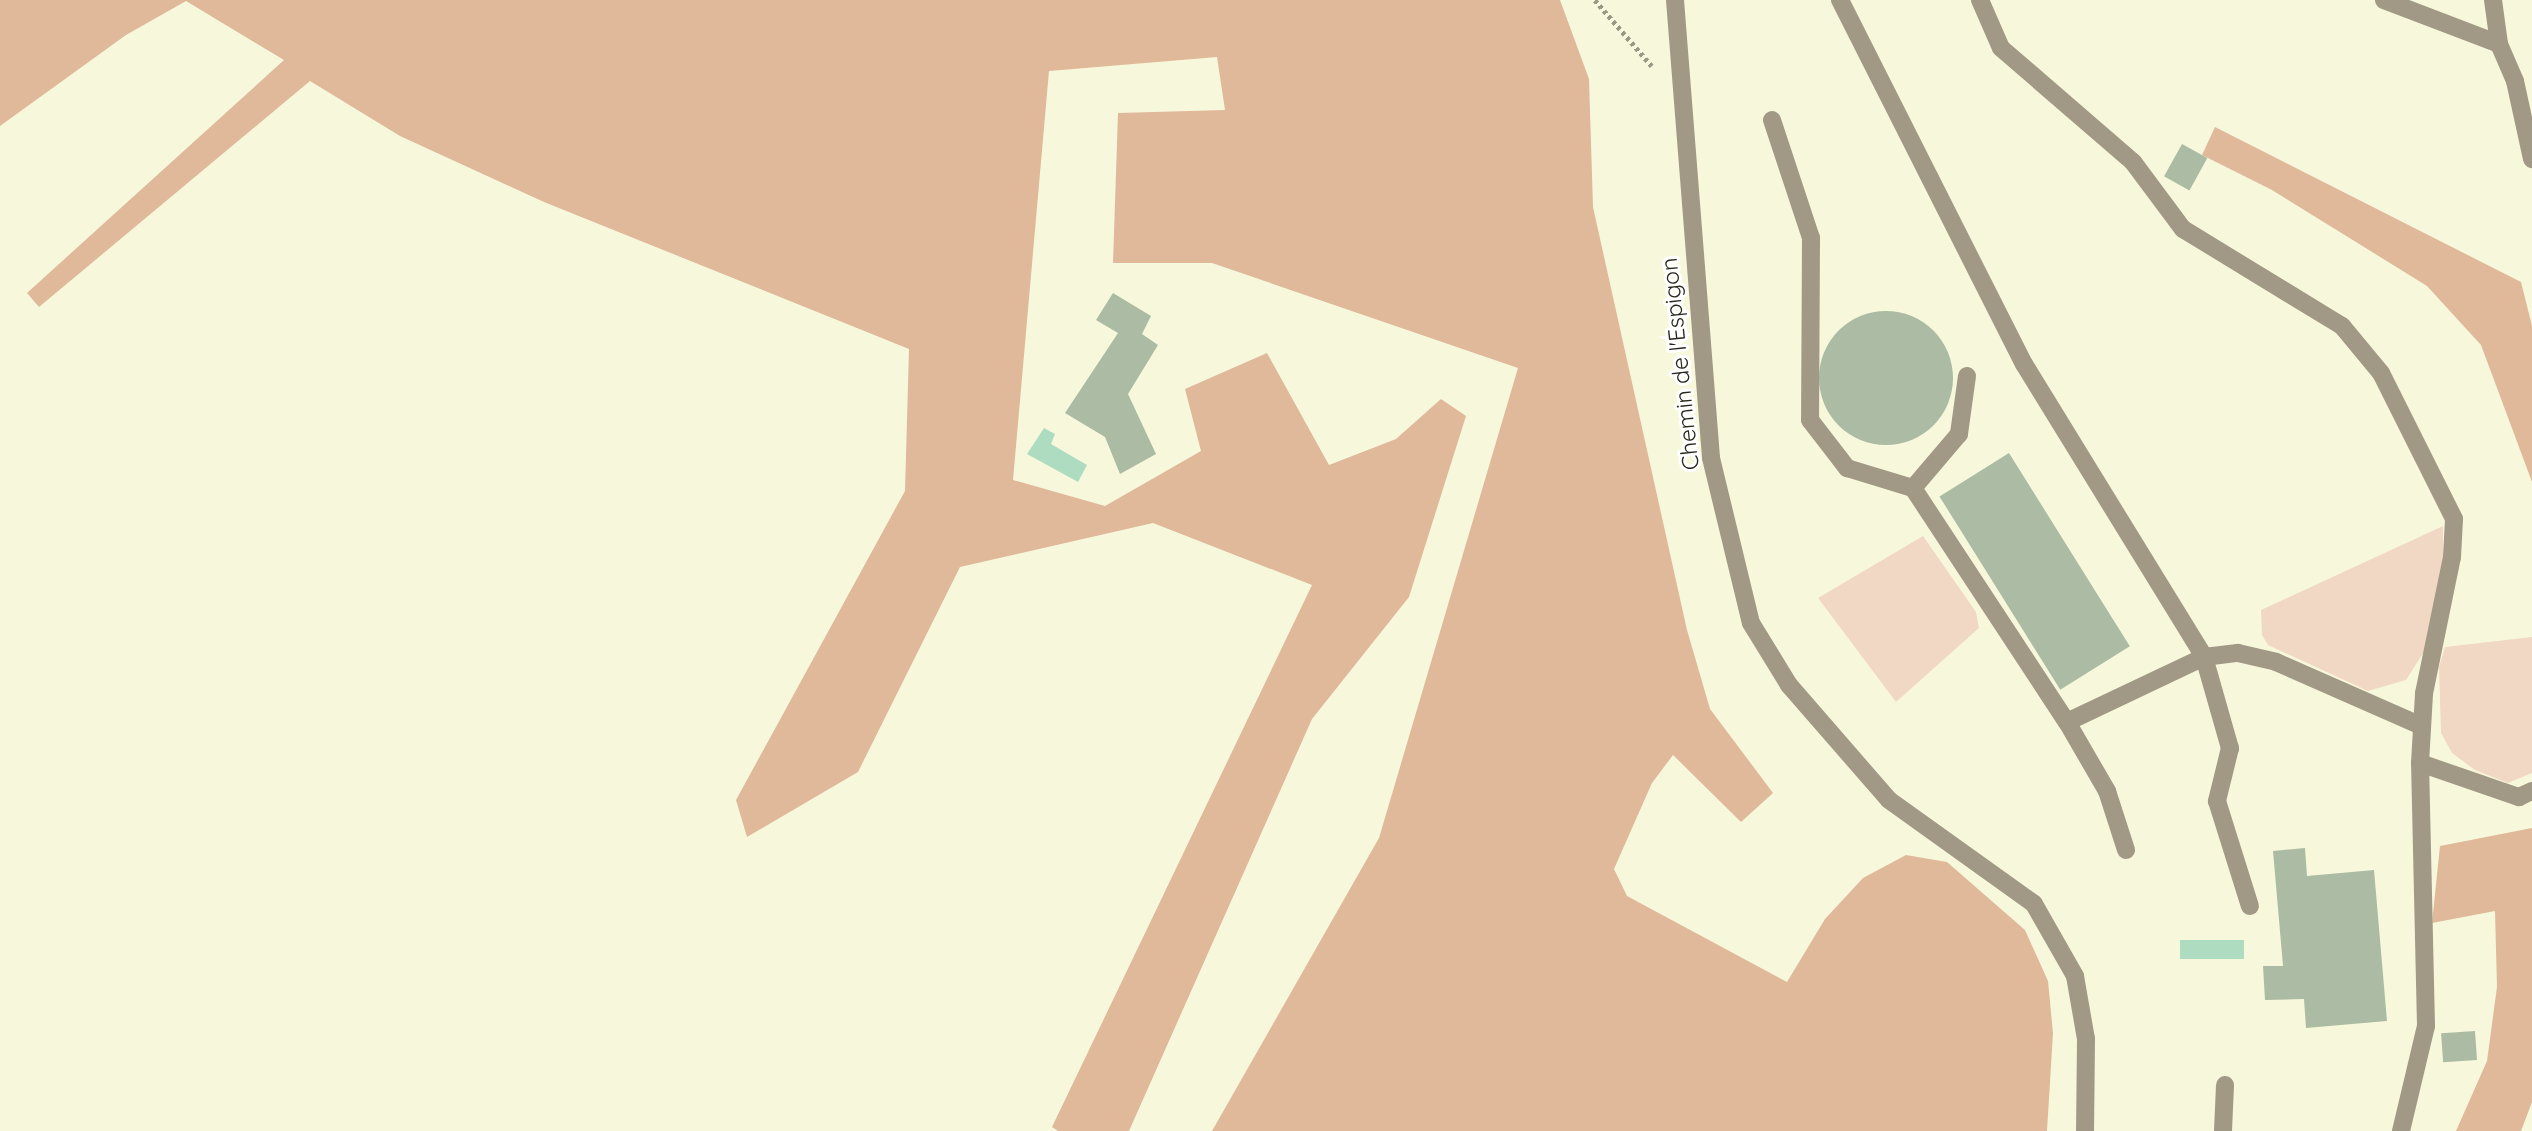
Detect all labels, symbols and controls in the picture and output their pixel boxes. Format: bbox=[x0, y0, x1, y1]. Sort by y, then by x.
street label: Chemin de l'Espigon bbox=[1655, 257, 1705, 471]

